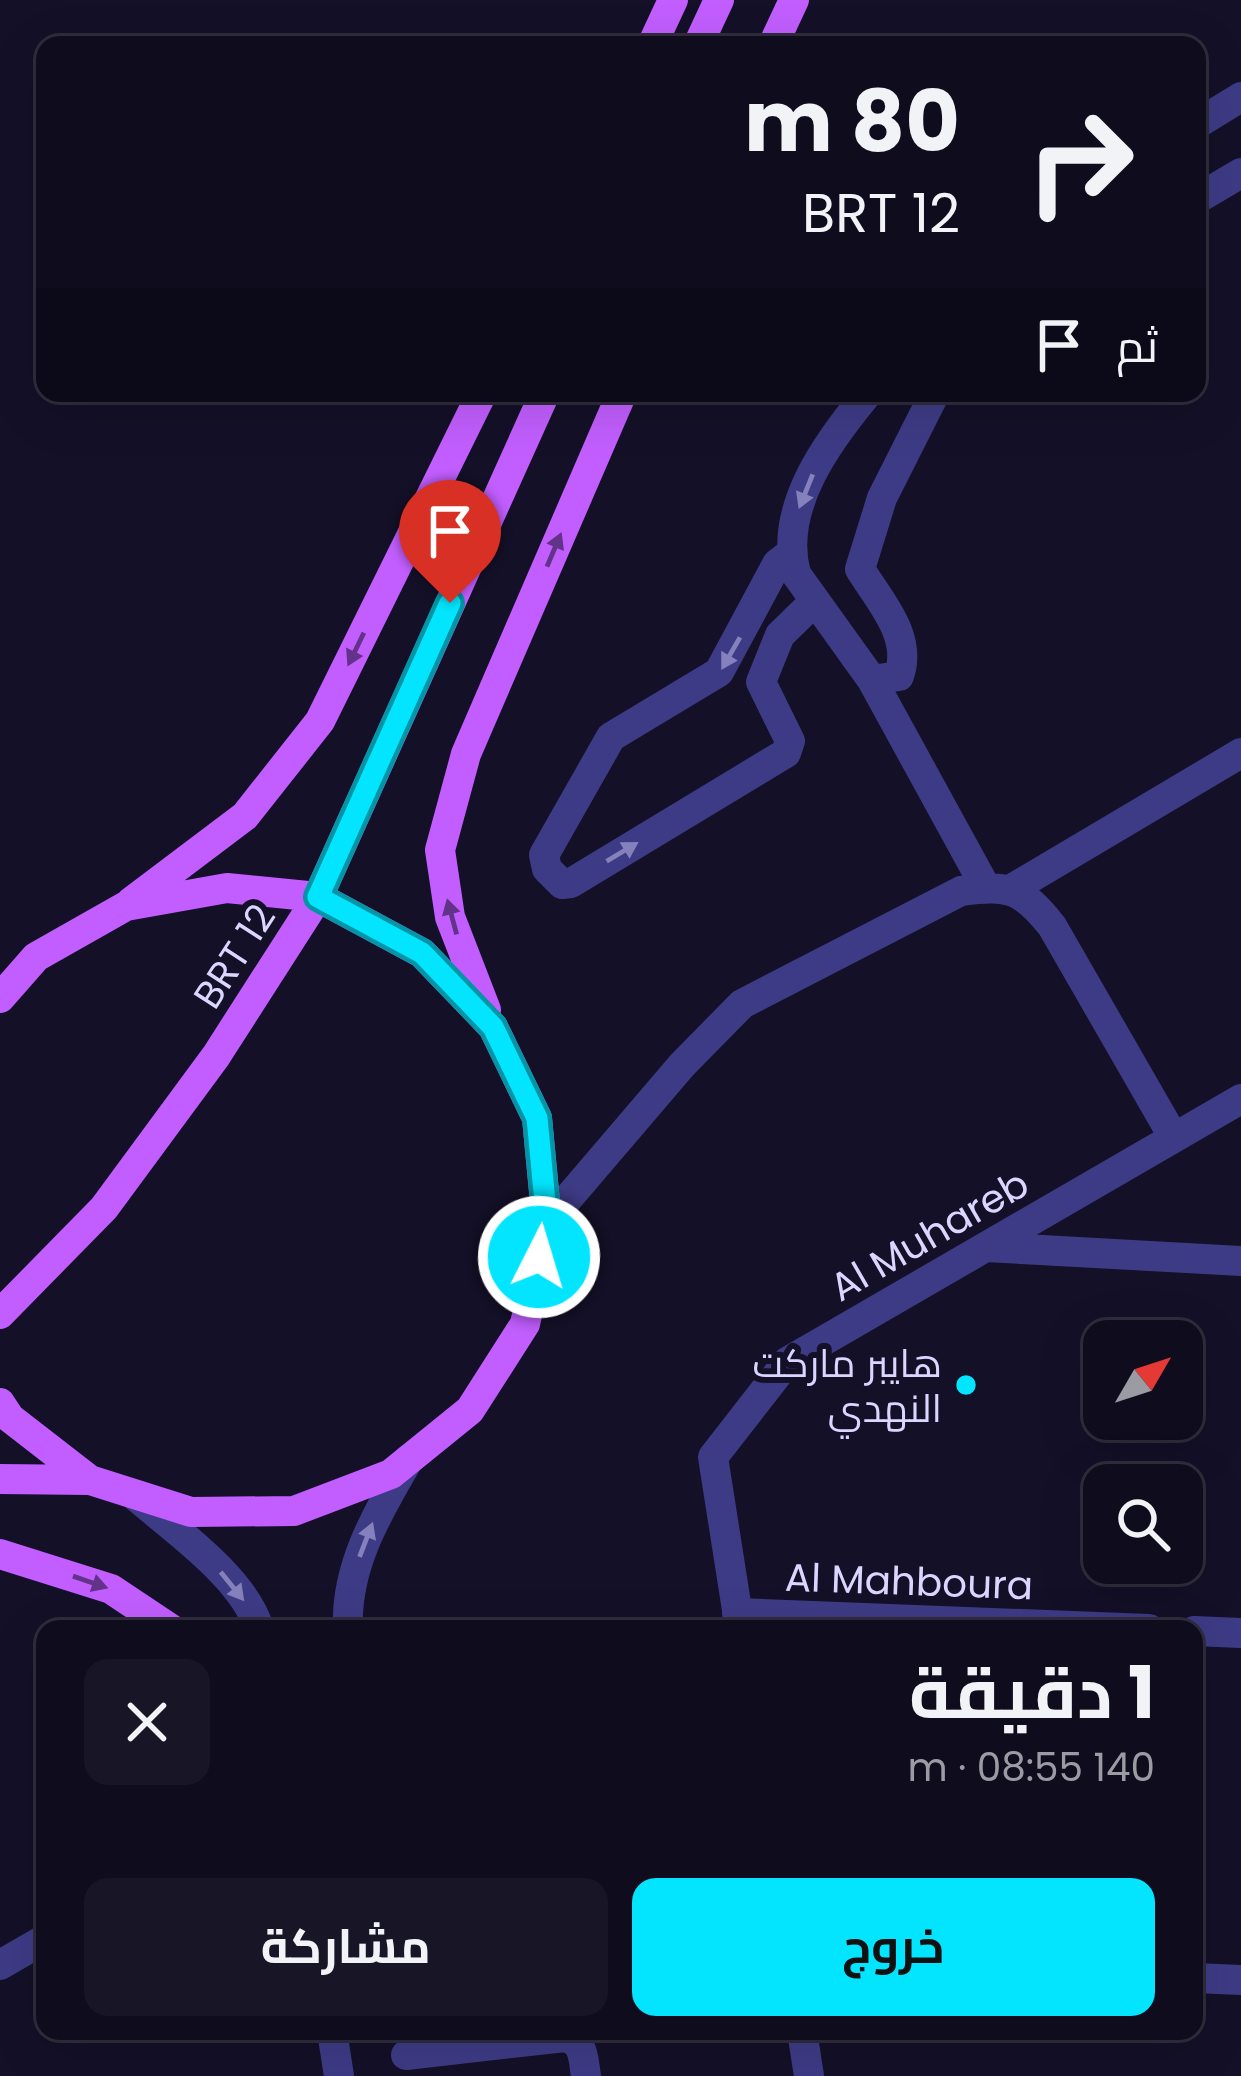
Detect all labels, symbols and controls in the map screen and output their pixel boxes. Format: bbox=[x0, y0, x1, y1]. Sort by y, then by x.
text: 80 m bbox=[744, 63, 960, 180]
icon: right bbox=[1002, 84, 1158, 240]
text: BRT 12 bbox=[802, 175, 960, 251]
icon: arrive bbox=[1026, 312, 1092, 378]
text: ثم bbox=[1116, 315, 1158, 378]
one-way arrow bbox=[796, 474, 815, 510]
pin bbox=[399, 480, 501, 603]
icon: arrive bbox=[417, 498, 483, 564]
one-way arrow bbox=[545, 532, 564, 568]
one-way arrow bbox=[346, 631, 366, 666]
one-way arrow bbox=[721, 636, 742, 669]
one-way arrow bbox=[605, 842, 639, 863]
street label: BRT 12 bbox=[180, 893, 289, 1019]
one-way arrow bbox=[442, 898, 461, 935]
street label: Al Muhareb bbox=[820, 1156, 1039, 1315]
position arrow bbox=[476, 1194, 602, 1320]
north arrow bbox=[1083, 1320, 1203, 1440]
map controls bbox=[1083, 1320, 1203, 1584]
place label: هايبر ماركت النهدي bbox=[752, 1336, 942, 1439]
marker: هايبر ماركت النهدي bbox=[953, 1372, 979, 1398]
button: search bbox=[1083, 1464, 1203, 1584]
one-way arrow bbox=[358, 1522, 377, 1558]
street label: Al Mahboura bbox=[784, 1550, 1034, 1613]
one-way arrow bbox=[219, 1571, 244, 1602]
one-way arrow bbox=[72, 1574, 108, 1592]
text: 1 دقيقة bbox=[909, 1642, 1155, 1743]
button: close bbox=[84, 1659, 210, 1785]
text: 140 m · 08:55 bbox=[907, 1740, 1155, 1795]
button: مشاركة bbox=[84, 1878, 608, 2016]
button: خروج bbox=[632, 1878, 1155, 2016]

